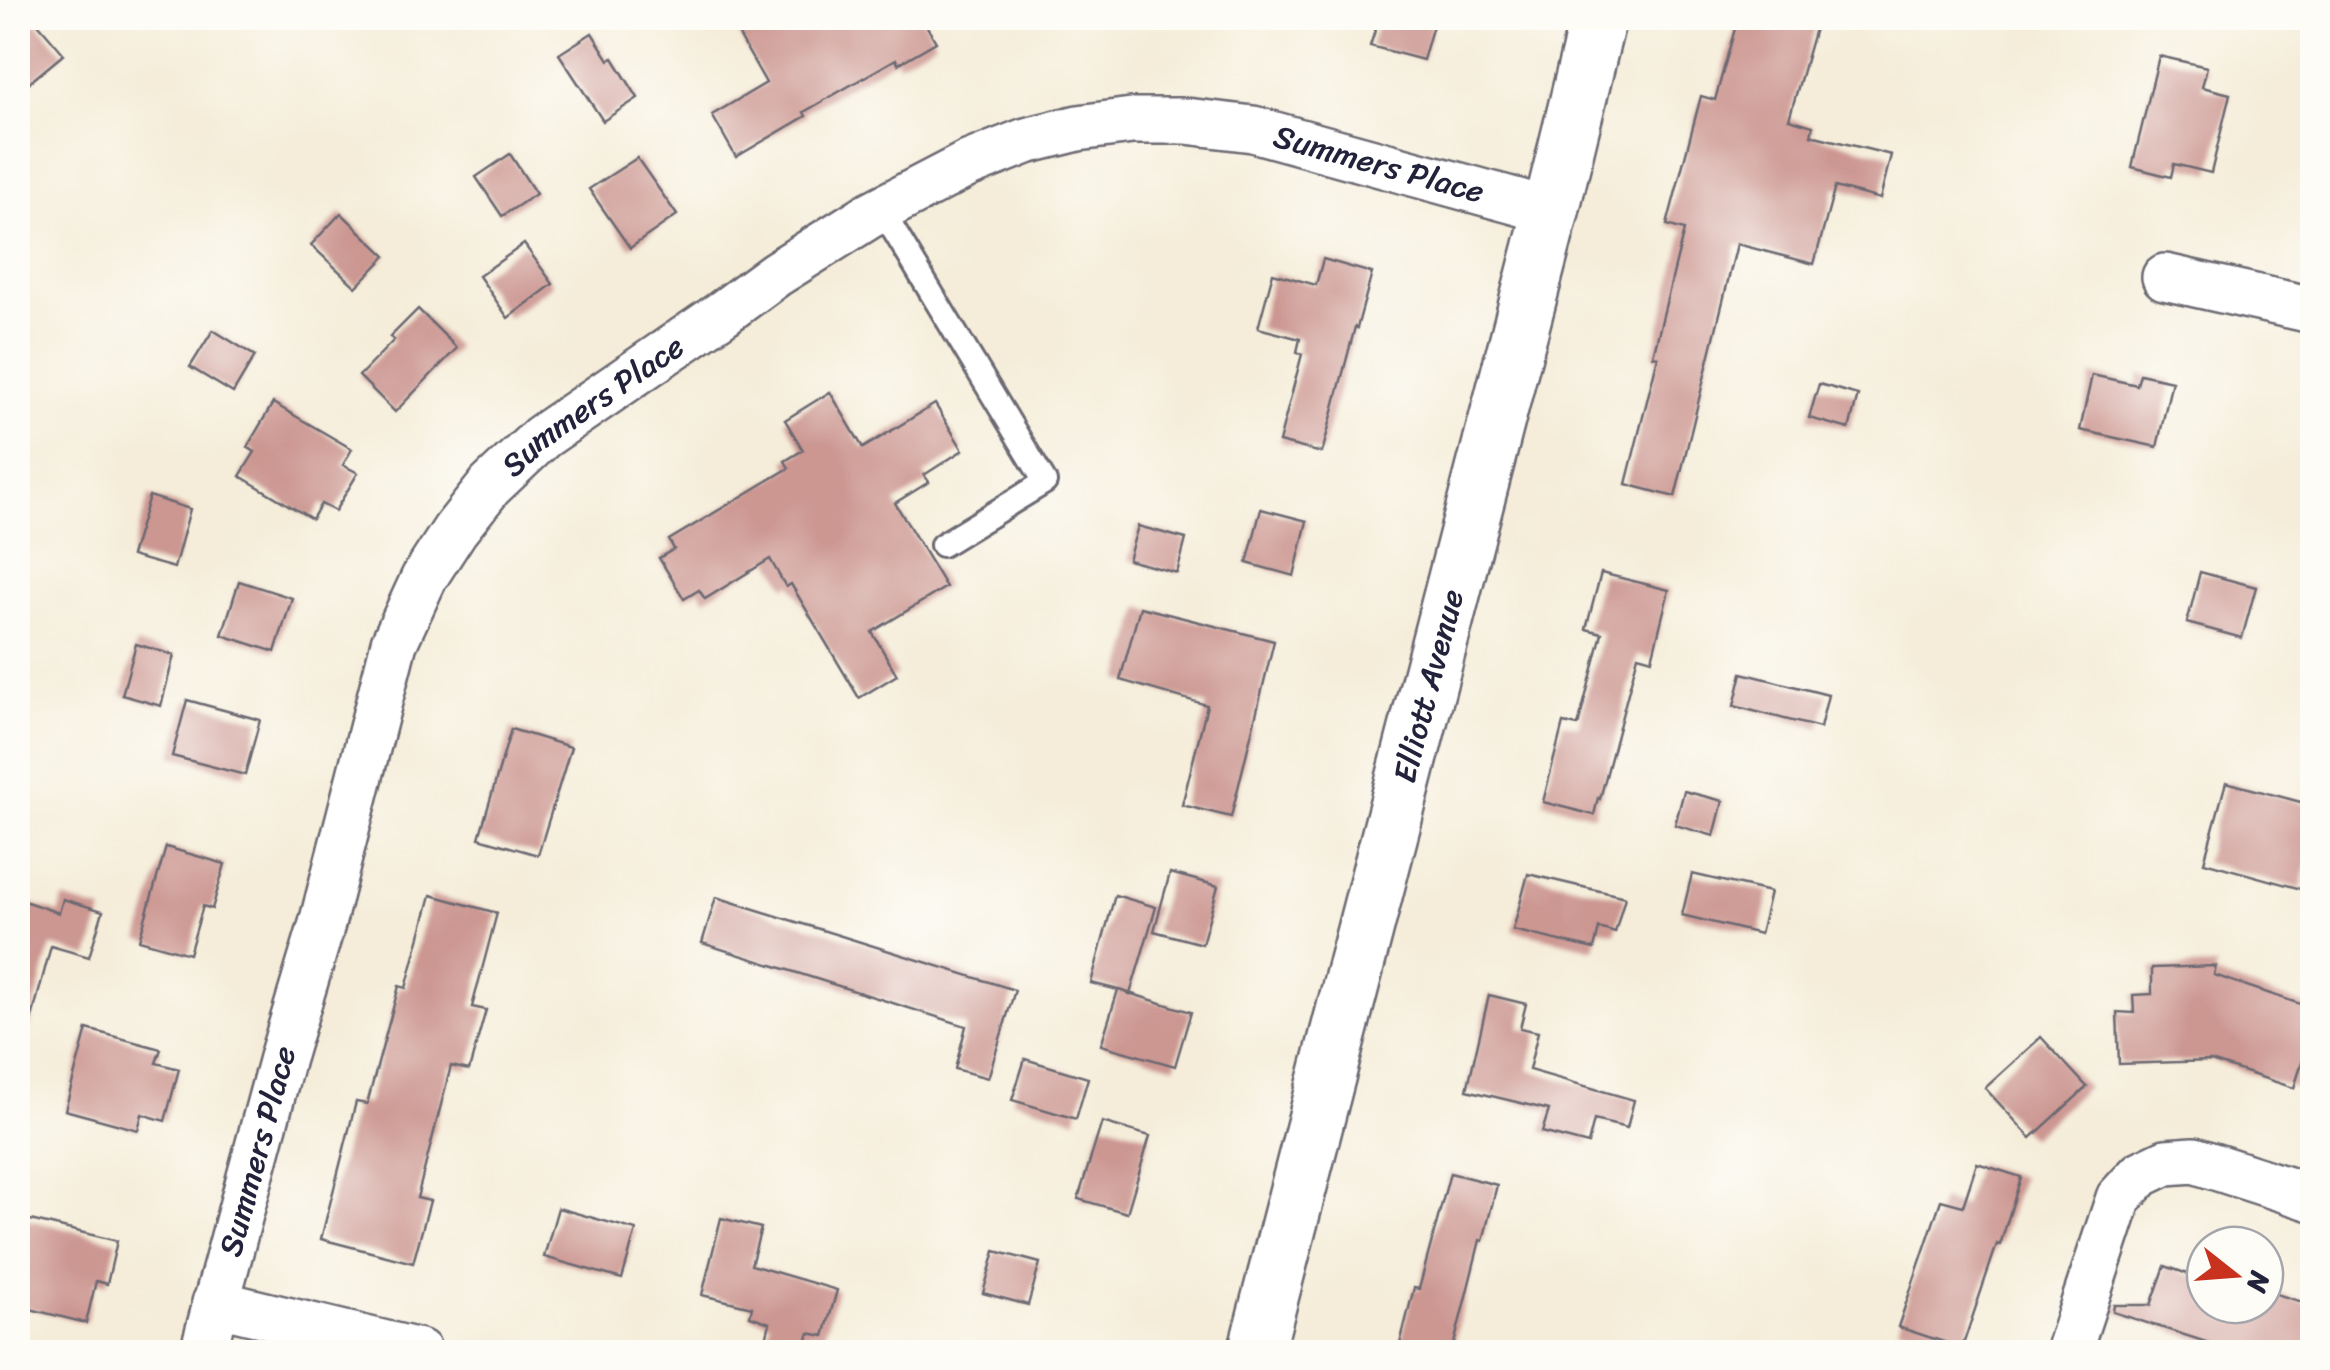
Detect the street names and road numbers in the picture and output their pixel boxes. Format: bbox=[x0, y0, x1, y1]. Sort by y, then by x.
street label: Summers Place bbox=[1267, 108, 1491, 220]
street label: Summers Place bbox=[487, 319, 696, 492]
street label: Elliott Avenue bbox=[1376, 583, 1481, 789]
street label: Summers Place bbox=[202, 1039, 313, 1263]

